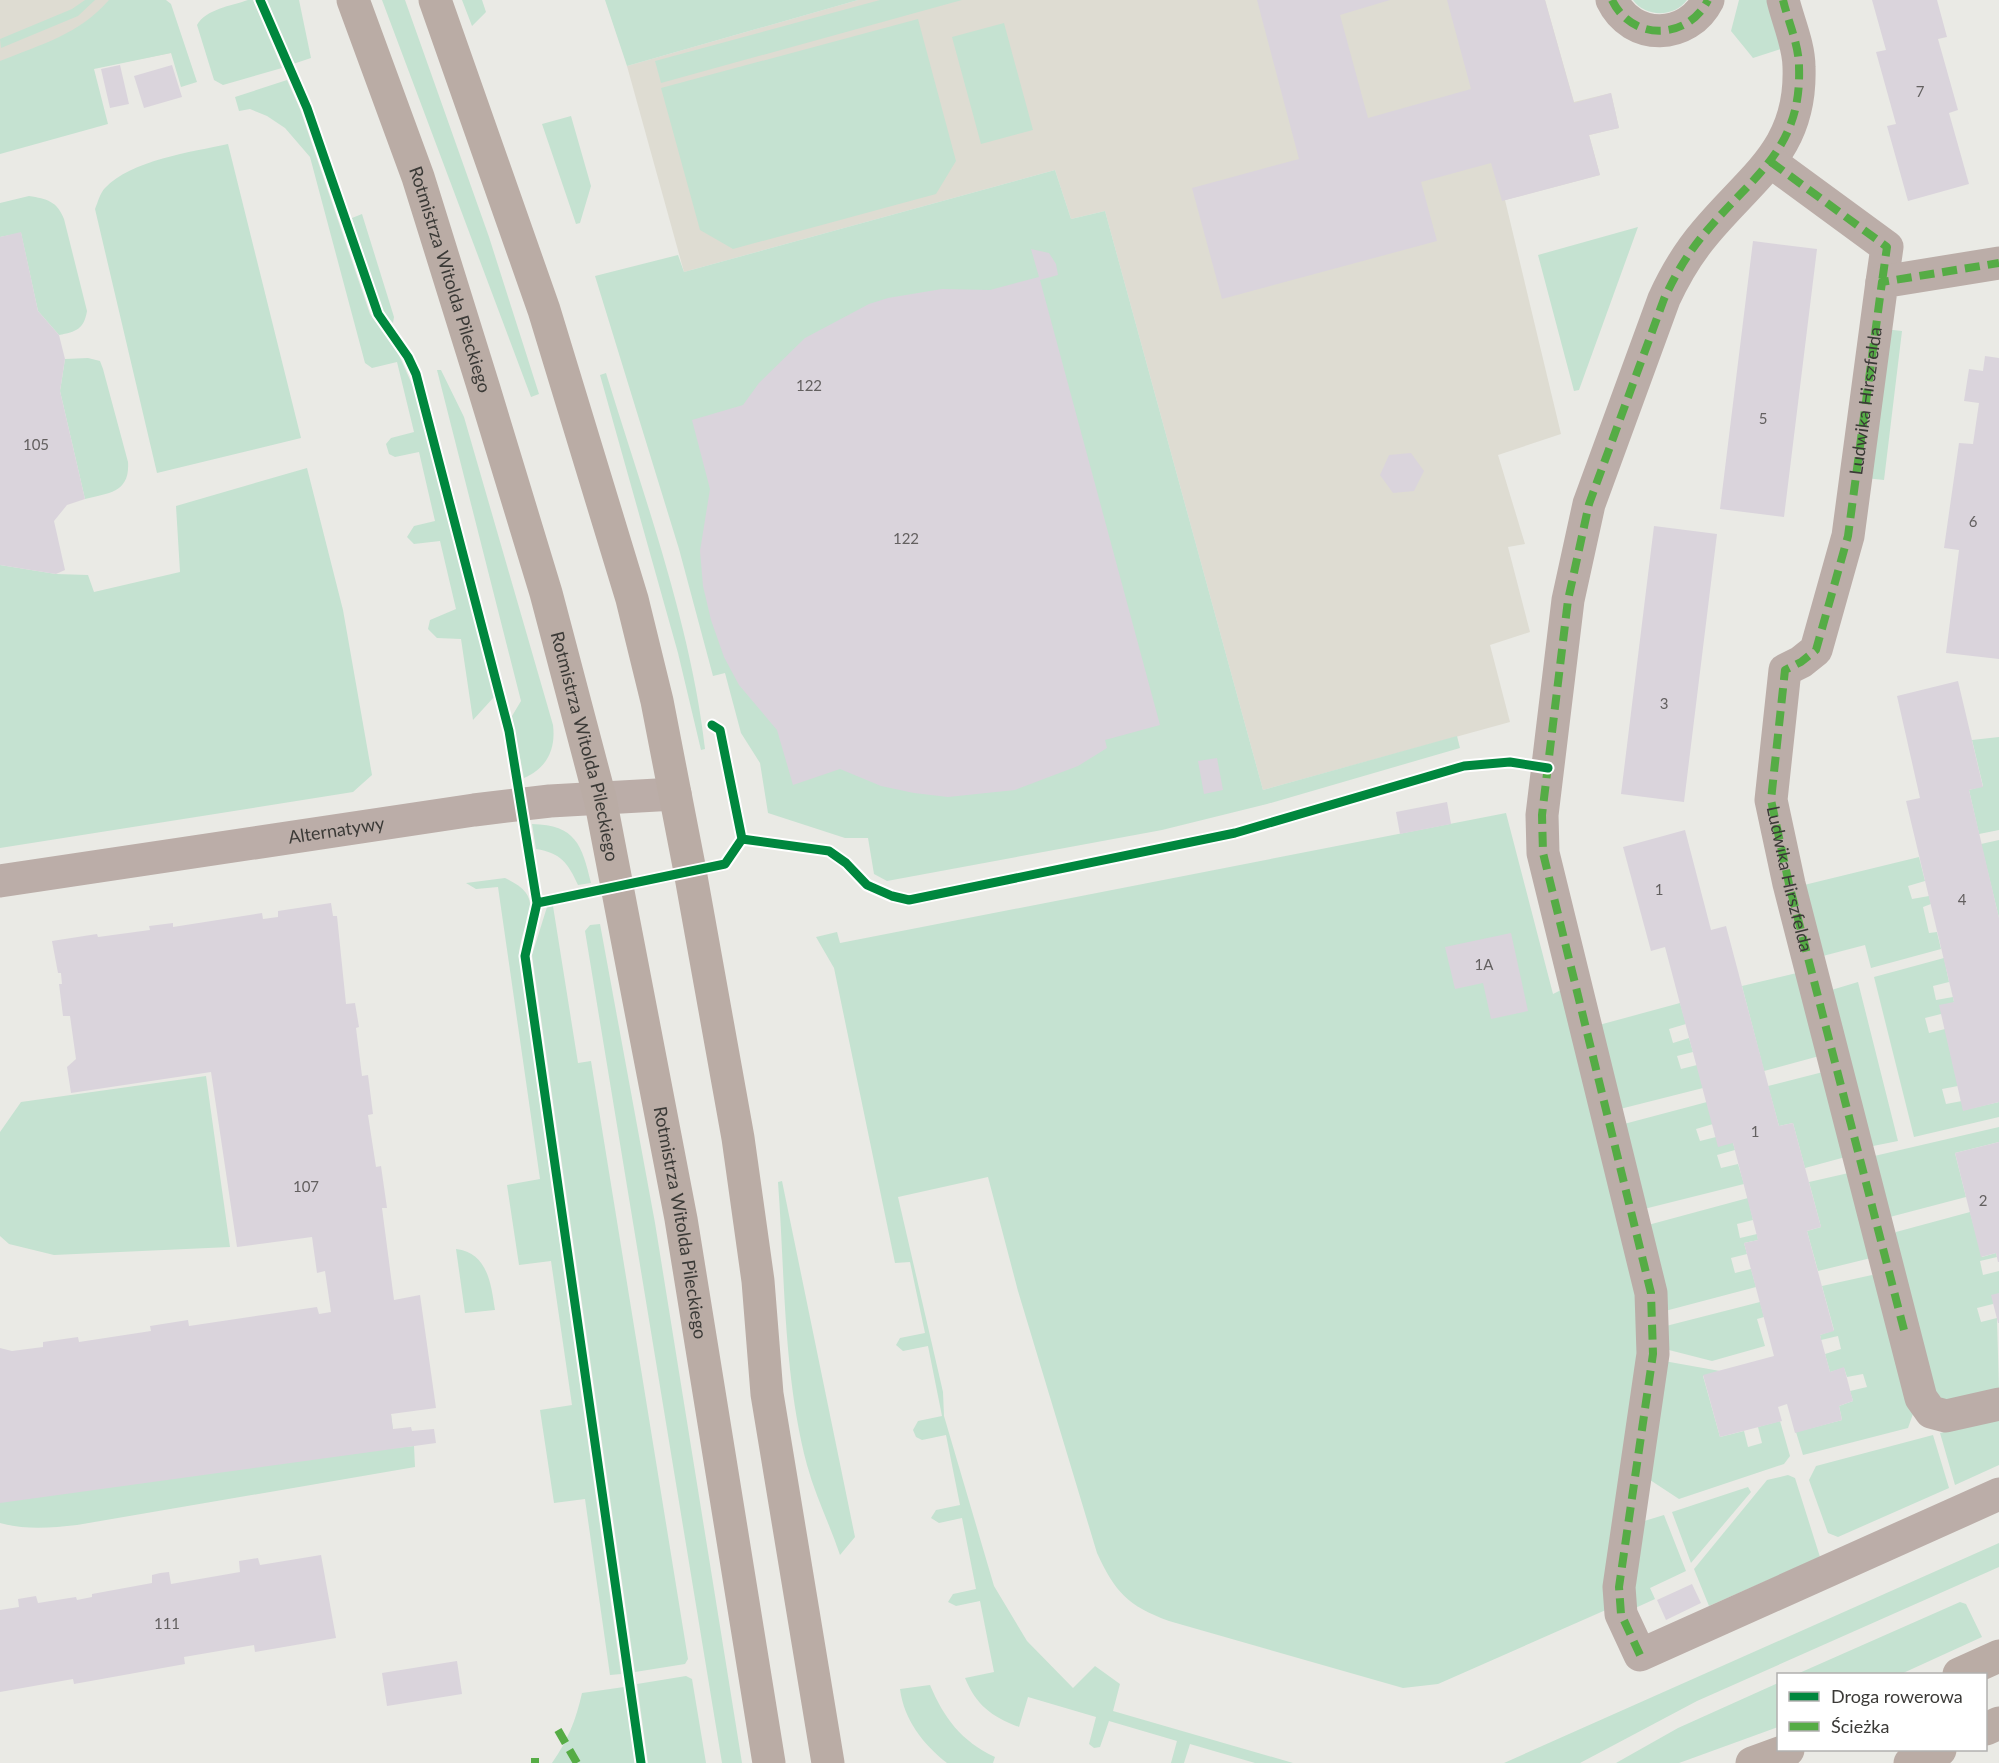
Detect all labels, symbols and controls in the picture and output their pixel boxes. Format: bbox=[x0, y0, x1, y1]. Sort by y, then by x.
house number: 7 bbox=[1916, 82, 1925, 100]
street label: Rotmistrza Witolda Pileckiego bbox=[405, 163, 496, 395]
street label: Ludwika Hirszfelda bbox=[1844, 325, 1886, 476]
house number: 122 bbox=[796, 376, 822, 394]
house number: 5 bbox=[1759, 409, 1767, 427]
house number: 105 bbox=[23, 435, 49, 453]
house number: 6 bbox=[1969, 512, 1978, 530]
house number: 122 bbox=[893, 529, 919, 547]
street label: Rotmistrza Witolda Pileckiego bbox=[547, 629, 624, 863]
house number: 3 bbox=[1660, 694, 1668, 712]
street label: Ludwika Hirszfelda bbox=[1763, 804, 1818, 954]
street label: Alternatywy bbox=[287, 811, 386, 848]
house number: 1 bbox=[1655, 880, 1663, 898]
house number: 4 bbox=[1958, 890, 1967, 908]
house number: 1A bbox=[1475, 955, 1494, 973]
street label: Rotmistrza Witolda Pileckiego bbox=[650, 1104, 712, 1341]
house number: 1 bbox=[1751, 1122, 1759, 1140]
house number: 107 bbox=[293, 1177, 319, 1195]
house number: 2 bbox=[1979, 1191, 1987, 1209]
house number: 111 bbox=[154, 1614, 180, 1632]
legend bbox=[1777, 1673, 1987, 1751]
text: Droga rowerowa bbox=[1831, 1685, 1963, 1707]
text: Ścieżka bbox=[1831, 1715, 1889, 1737]

